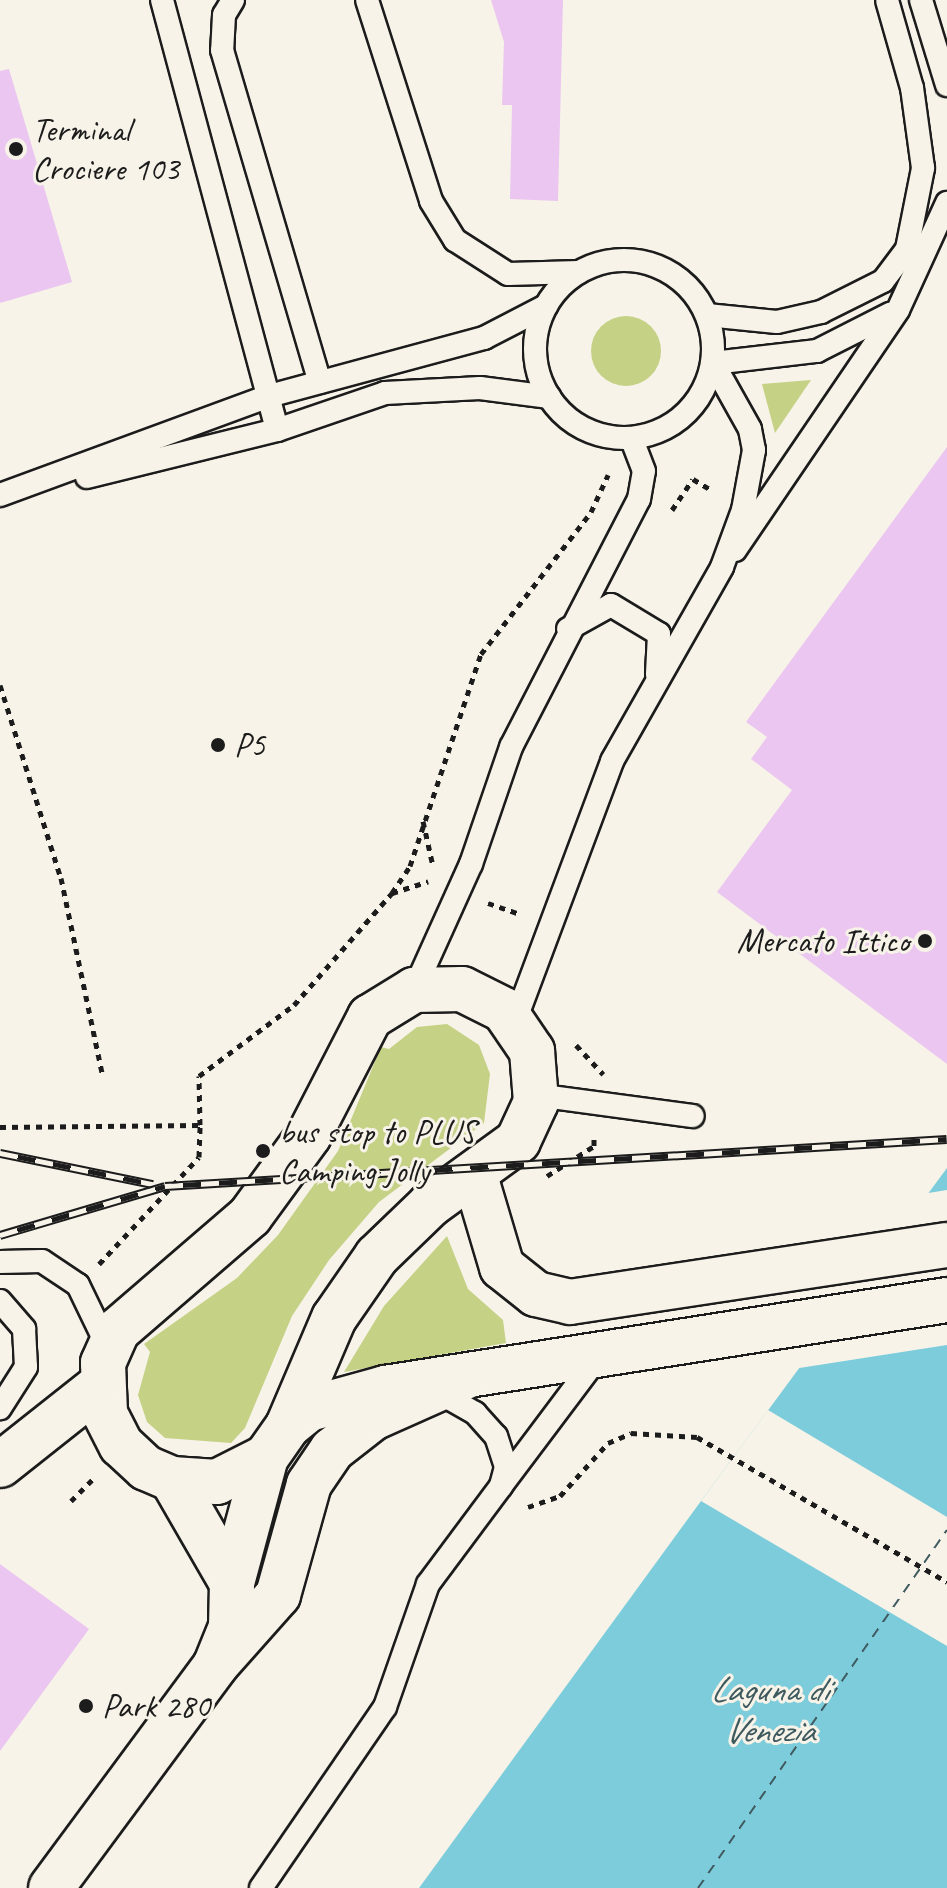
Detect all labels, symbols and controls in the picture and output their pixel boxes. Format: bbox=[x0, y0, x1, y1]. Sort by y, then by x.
place label: Terminal Crociere 103 bbox=[32, 109, 179, 188]
marker: Terminal Crociere 103 bbox=[7, 140, 25, 158]
place label: P5 bbox=[234, 725, 265, 765]
marker: P5 bbox=[209, 736, 227, 754]
place label: Mercato Ittico bbox=[737, 921, 909, 961]
marker: Mercato Ittico bbox=[916, 932, 934, 950]
place label: bus stop to PLUS Camping Jolly bbox=[279, 1111, 475, 1190]
marker: bus stop to PLUS Camping Jolly bbox=[254, 1142, 272, 1160]
water label: Laguna di Venezia bbox=[710, 1667, 828, 1752]
place label: Park 280 bbox=[102, 1686, 210, 1726]
marker: Park 280 bbox=[77, 1697, 95, 1715]

